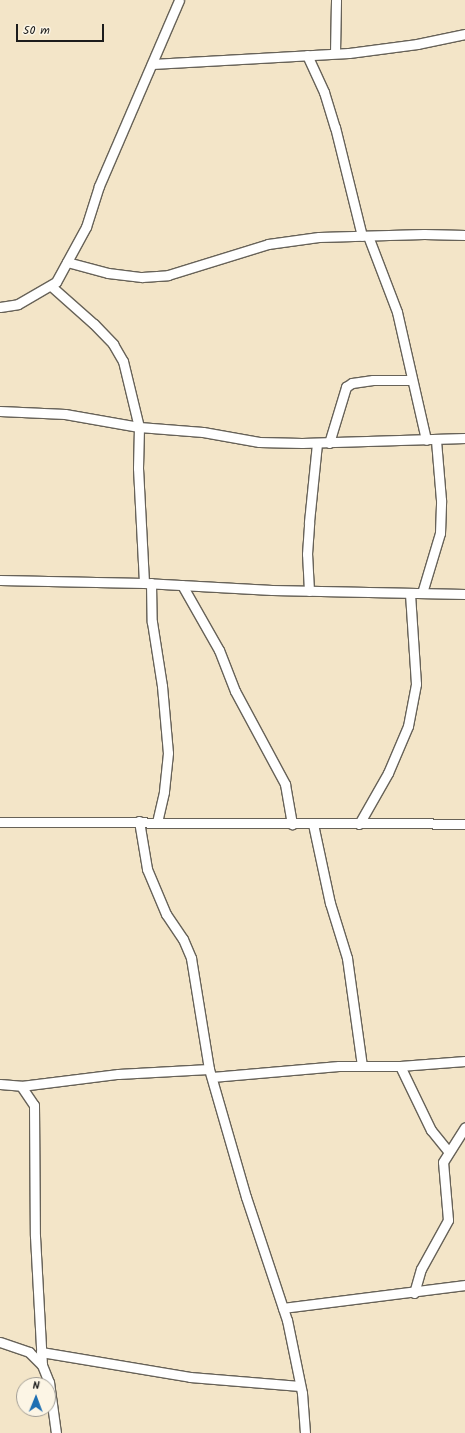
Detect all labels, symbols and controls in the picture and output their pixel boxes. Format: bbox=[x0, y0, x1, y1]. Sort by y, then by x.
scale bar bbox=[18, 16, 106, 42]
text: 50 m bbox=[23, 21, 50, 40]
north arrow bbox=[16, 1377, 56, 1417]
text: N bbox=[33, 1377, 40, 1395]

